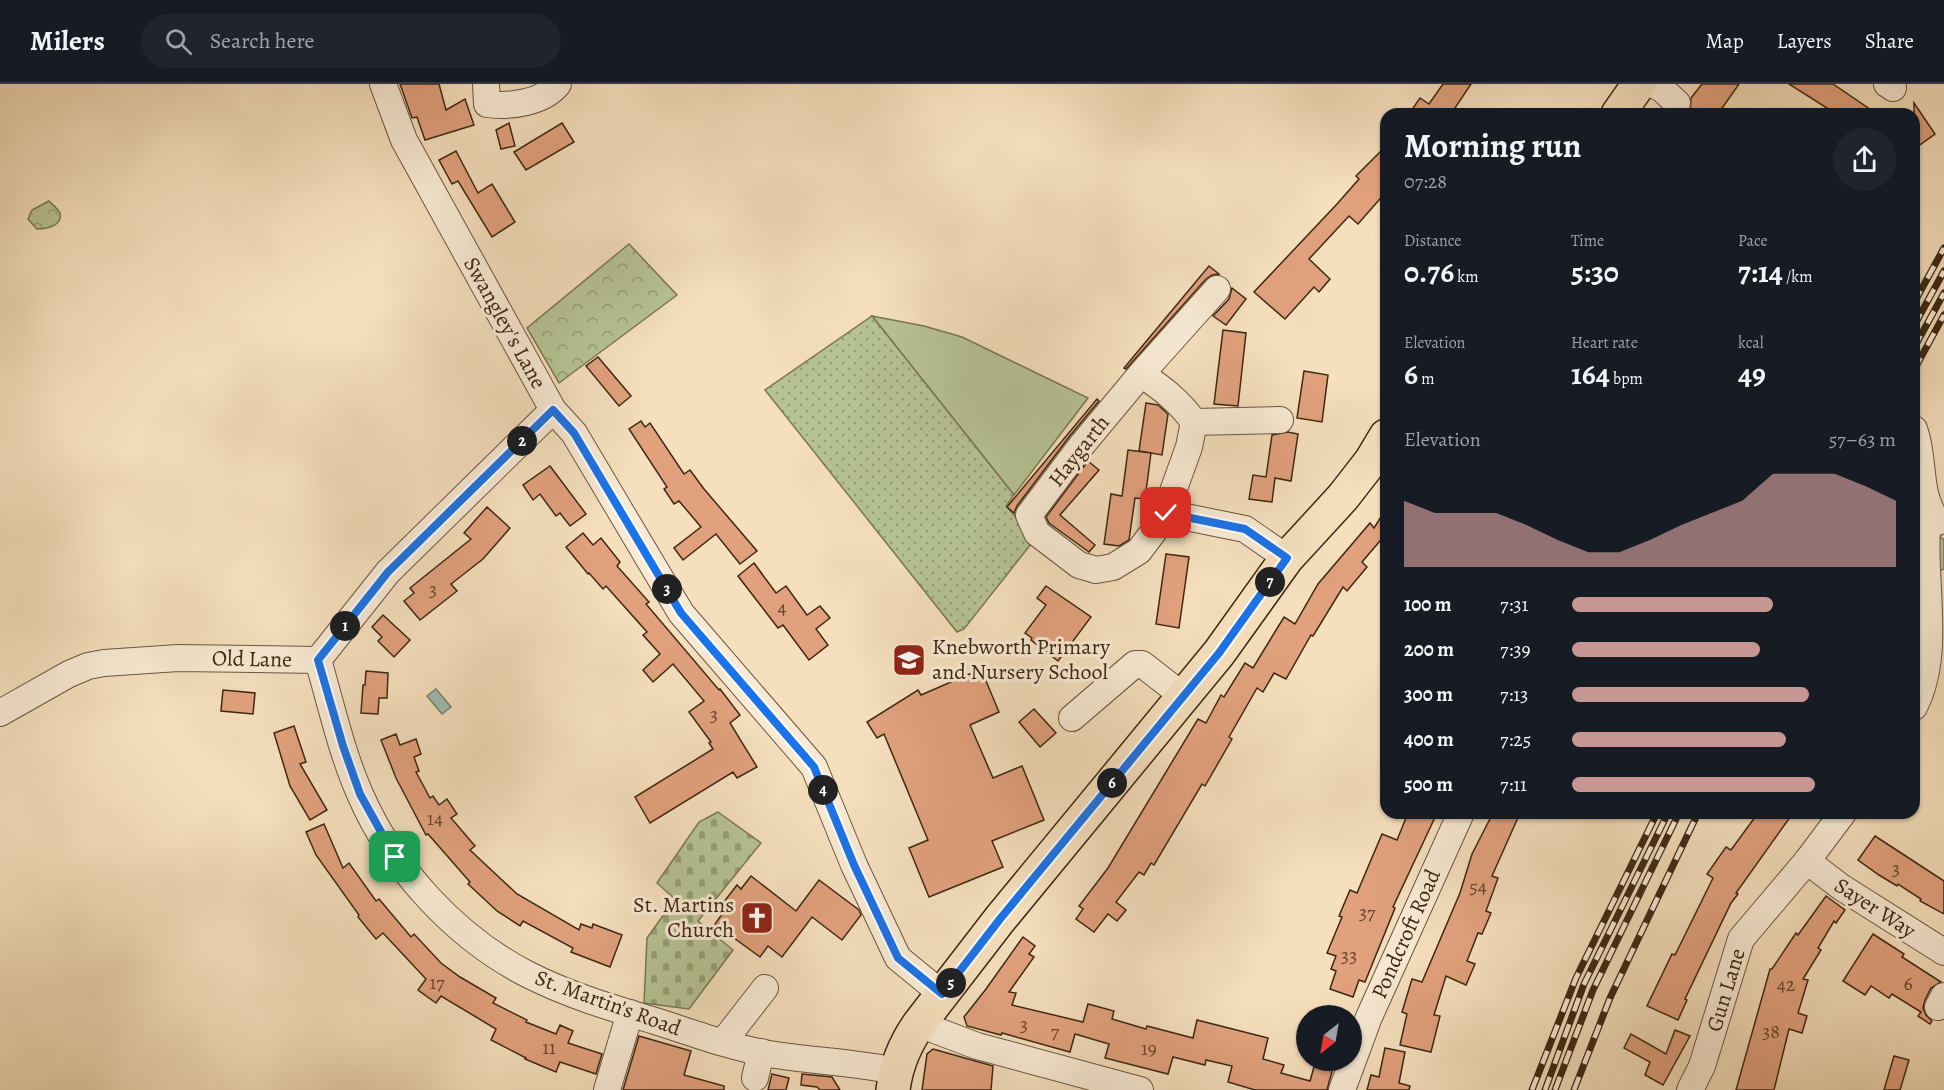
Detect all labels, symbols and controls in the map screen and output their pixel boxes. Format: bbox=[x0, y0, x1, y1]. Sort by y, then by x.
search box bbox=[141, 14, 561, 68]
text: Milers bbox=[30, 22, 105, 60]
icon: search bbox=[162, 25, 195, 58]
text: Search here bbox=[210, 26, 314, 56]
text: Map bbox=[1705, 27, 1744, 55]
text: Layers bbox=[1777, 27, 1832, 55]
text: Share bbox=[1865, 27, 1914, 55]
text: Morning run bbox=[1404, 123, 1581, 168]
button: share bbox=[1833, 128, 1896, 191]
text: 07:28 bbox=[1404, 168, 1447, 195]
text: Distance bbox=[1404, 230, 1461, 252]
text: Time bbox=[1571, 230, 1604, 252]
text: Pace bbox=[1738, 230, 1768, 252]
street label: Swangley's Lane bbox=[456, 252, 554, 394]
text: 0.76 bbox=[1404, 252, 1454, 292]
text: 5:30 bbox=[1571, 252, 1619, 292]
text: 7:14 bbox=[1738, 252, 1783, 292]
text: km bbox=[1454, 266, 1479, 288]
text: /km bbox=[1783, 266, 1813, 288]
text: Elevation bbox=[1404, 332, 1465, 354]
text: Heart rate bbox=[1571, 332, 1638, 354]
text: kcal bbox=[1738, 332, 1764, 354]
text: 6 bbox=[1404, 354, 1418, 394]
text: 164 bbox=[1571, 354, 1610, 394]
text: 49 bbox=[1738, 354, 1766, 394]
text: m bbox=[1418, 368, 1435, 390]
text: bpm bbox=[1610, 368, 1643, 390]
street label: Haygarth bbox=[1041, 409, 1117, 493]
pin: 2 bbox=[507, 426, 537, 456]
text: Elevation bbox=[1404, 426, 1481, 453]
text: 57–63 m bbox=[1829, 426, 1896, 453]
text: 2 bbox=[518, 430, 526, 452]
pin bbox=[1140, 487, 1191, 538]
icon: check bbox=[1149, 496, 1182, 529]
pin: 7 bbox=[1255, 567, 1285, 597]
text: 7 bbox=[1267, 571, 1273, 593]
pin: 3 bbox=[652, 574, 682, 604]
house number: 3 bbox=[429, 576, 437, 603]
text: 3 bbox=[664, 578, 670, 600]
text: 100 m bbox=[1404, 591, 1452, 618]
text: 7:31 bbox=[1500, 591, 1528, 618]
house number: 4 bbox=[777, 594, 787, 621]
pin: 1 bbox=[330, 611, 360, 641]
text: 1 bbox=[342, 615, 348, 637]
place label: Knebworth Primary and Nursery School bbox=[932, 632, 1110, 687]
text: 200 m bbox=[1404, 636, 1454, 663]
text: 7:39 bbox=[1500, 636, 1531, 663]
school or university icon: Knebworth Primary and Nursery School bbox=[891, 642, 927, 678]
street label: Old Lane bbox=[212, 643, 292, 675]
text: 300 m bbox=[1404, 681, 1453, 708]
text: 7:13 bbox=[1500, 681, 1528, 708]
house number: 3 bbox=[710, 701, 718, 728]
text: 400 m bbox=[1404, 726, 1454, 753]
text: 7:25 bbox=[1500, 726, 1531, 753]
pin: 6 bbox=[1097, 768, 1127, 798]
text: 500 m bbox=[1404, 771, 1453, 798]
text: 7:11 bbox=[1500, 771, 1527, 798]
text: 6 bbox=[1108, 772, 1116, 794]
pin: 4 bbox=[808, 775, 838, 805]
text: 4 bbox=[819, 779, 827, 801]
house number: 14 bbox=[427, 805, 443, 832]
pin bbox=[369, 831, 420, 882]
icon: arrive bbox=[378, 840, 411, 873]
house number: 3 bbox=[1892, 855, 1900, 882]
street label: Pondcroft Road bbox=[1364, 864, 1448, 1004]
street label: Sayer Way bbox=[1828, 870, 1922, 946]
house number: 54 bbox=[1469, 873, 1487, 900]
place label: St. Martins Church bbox=[633, 890, 734, 945]
house number: 37 bbox=[1359, 899, 1376, 926]
church icon: St. Martins Church bbox=[739, 900, 775, 936]
house number: 33 bbox=[1341, 942, 1357, 969]
street label: Gun Lane bbox=[1699, 945, 1753, 1035]
street label: St. Martin's Road bbox=[531, 963, 685, 1043]
pin: 5 bbox=[936, 968, 966, 998]
house number: 17 bbox=[429, 969, 445, 996]
house number: 6 bbox=[1903, 970, 1913, 997]
house number: 42 bbox=[1777, 971, 1796, 998]
text: 5 bbox=[948, 972, 954, 994]
north arrow bbox=[1296, 1005, 1362, 1071]
map controls bbox=[1296, 1005, 1362, 1071]
house number: 3 bbox=[1020, 1011, 1028, 1038]
house number: 7 bbox=[1051, 1018, 1060, 1045]
house number: 38 bbox=[1762, 1018, 1780, 1045]
house number: 11 bbox=[542, 1034, 556, 1061]
house number: 19 bbox=[1141, 1035, 1157, 1062]

